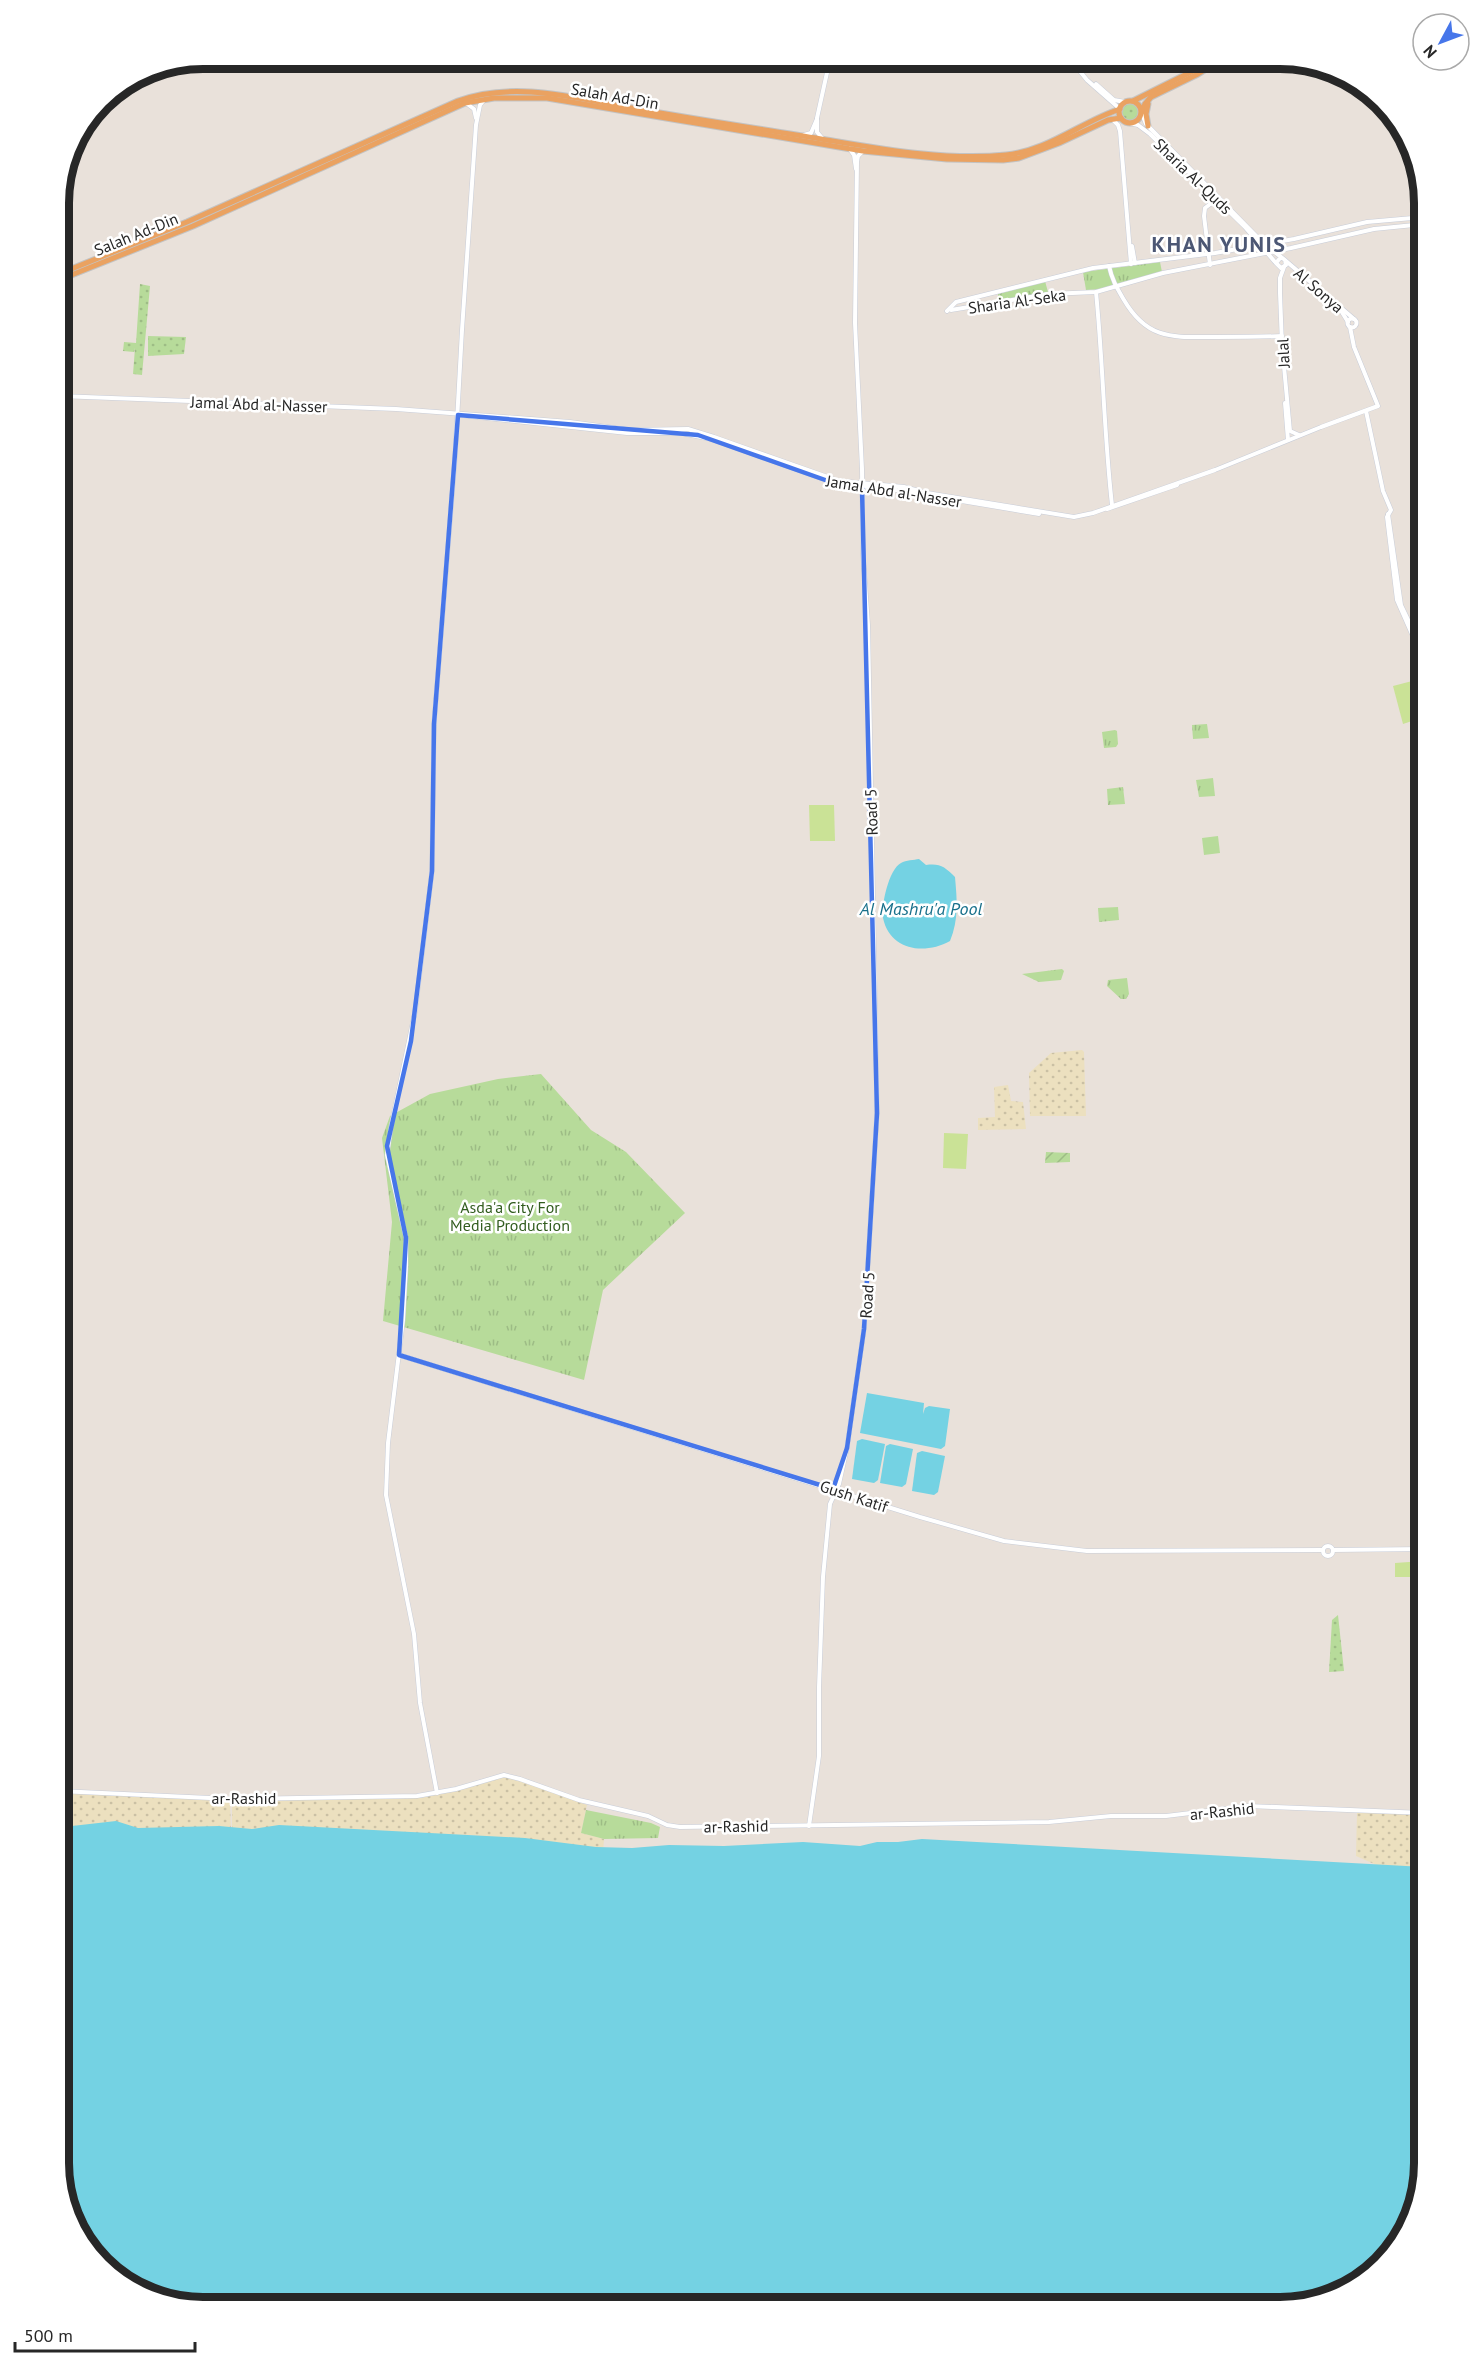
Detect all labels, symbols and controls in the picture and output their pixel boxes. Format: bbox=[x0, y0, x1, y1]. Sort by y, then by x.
north arrow bbox=[1411, 12, 1471, 72]
text: N bbox=[1419, 41, 1441, 62]
street label: Salah Ad-Din bbox=[570, 78, 660, 114]
street label: Sharia Al-Quds bbox=[1150, 134, 1237, 219]
street label: Salah Ad-Din bbox=[91, 208, 181, 260]
district label: KHAN YUNIS bbox=[1152, 230, 1286, 258]
street label: Al Sonya bbox=[1290, 263, 1348, 317]
street label: Sharia Al-Seka bbox=[967, 284, 1067, 318]
street label: Jalal bbox=[1272, 337, 1294, 369]
street label: Jamal Abd al-Nasser bbox=[189, 392, 328, 416]
street label: Jamal Abd al-Nasser bbox=[824, 470, 964, 512]
street label: Road 5 bbox=[860, 788, 882, 836]
water label: Al Mashru'a Pool bbox=[859, 897, 982, 920]
park label: Asda'a City For Media Production bbox=[450, 1197, 570, 1235]
street label: Road 5 bbox=[855, 1271, 879, 1319]
street label: Gush Katif bbox=[818, 1476, 891, 1517]
street label: ar-Rashid bbox=[212, 1788, 276, 1808]
street label: ar-Rashid bbox=[1189, 1798, 1255, 1824]
street label: ar-Rashid bbox=[703, 1815, 769, 1837]
scale bar bbox=[15, 2315, 195, 2353]
text: 500 m bbox=[24, 2324, 73, 2347]

